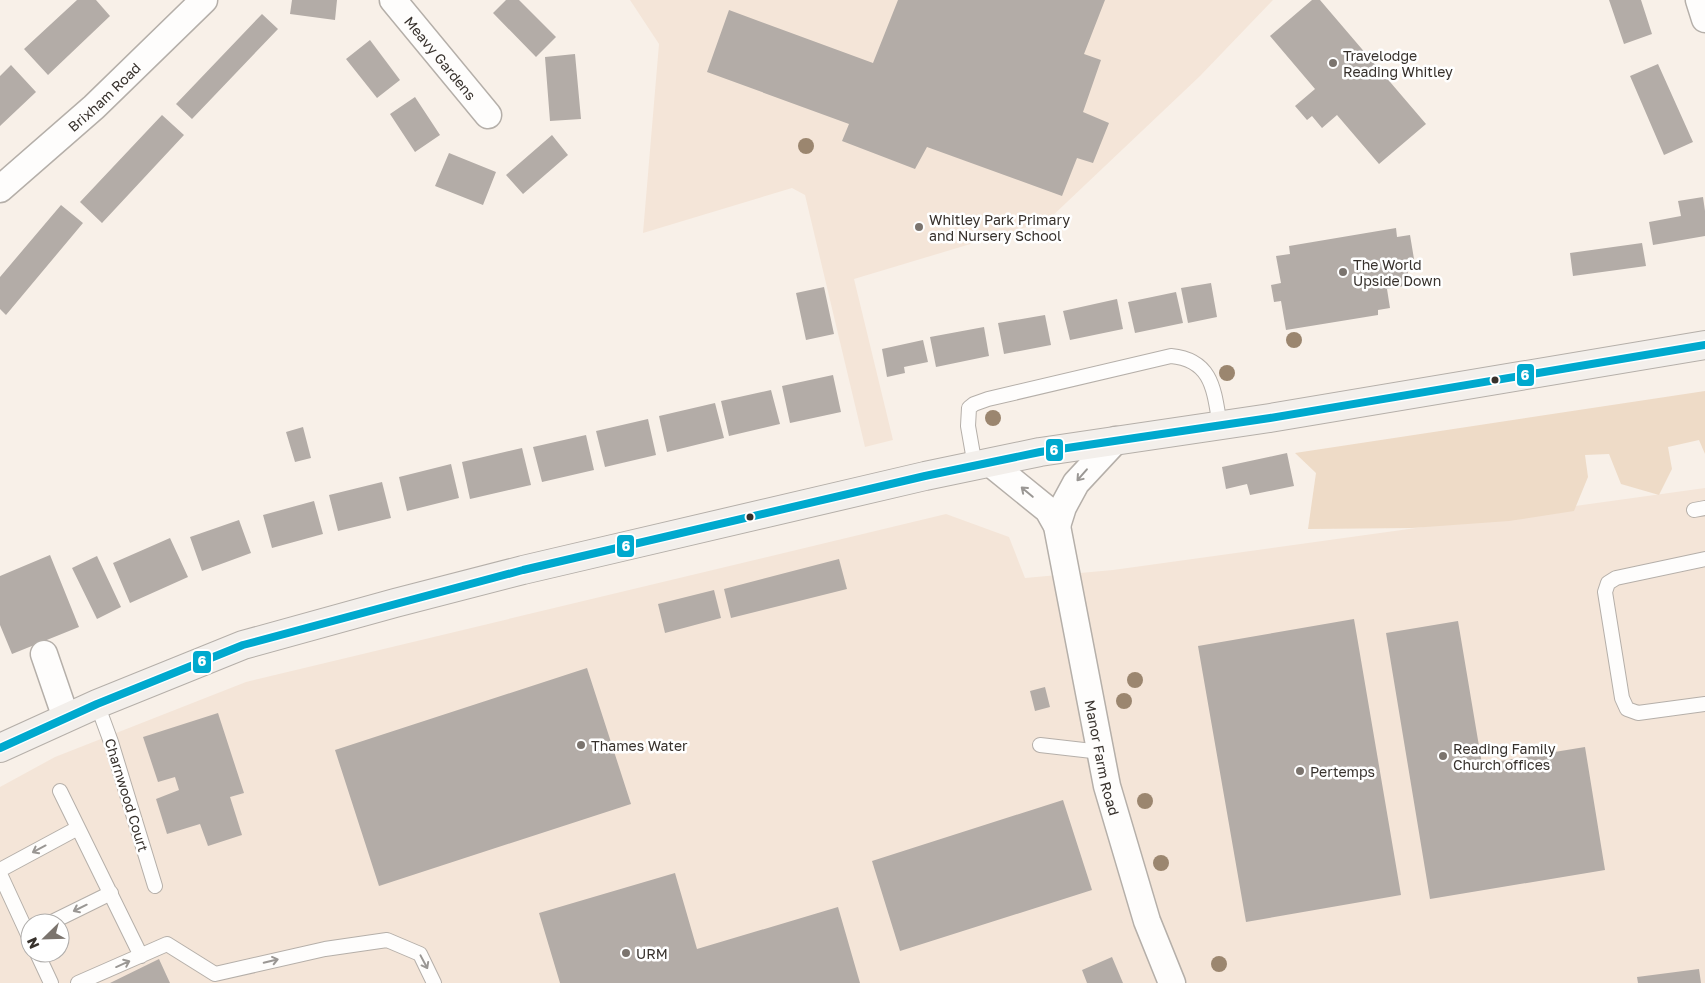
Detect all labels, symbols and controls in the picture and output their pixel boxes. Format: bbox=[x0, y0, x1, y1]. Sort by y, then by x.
street label: Meavy Gardens bbox=[401, 13, 480, 103]
place label: Travelodge Reading Whitley bbox=[1343, 47, 1453, 80]
marker: Travelodge Reading Whitley bbox=[1327, 57, 1339, 69]
street label: Brixham Road bbox=[64, 59, 144, 135]
place label: Whitley Park Primary and Nursery School bbox=[929, 211, 1070, 244]
marker: Whitley Park Primary and Nursery School bbox=[913, 221, 925, 233]
place label: The World Upside Down bbox=[1353, 256, 1441, 289]
marker: The World Upside Down bbox=[1337, 266, 1349, 278]
line badge: 6 bbox=[1516, 363, 1535, 387]
text: 6 bbox=[1521, 366, 1530, 383]
unlabelled marker bbox=[1490, 375, 1500, 385]
line badge: 6 bbox=[1045, 438, 1064, 462]
text: 6 bbox=[1050, 441, 1059, 458]
one-way arrow bbox=[1077, 469, 1088, 482]
one-way arrow bbox=[1021, 486, 1034, 497]
unlabelled marker bbox=[745, 512, 755, 522]
line badge: 6 bbox=[616, 534, 635, 558]
text: 6 bbox=[622, 537, 631, 554]
line badge: 6 bbox=[192, 650, 212, 674]
text: 6 bbox=[198, 652, 207, 669]
street label: Manor Farm Road bbox=[1082, 698, 1124, 817]
street label: Charnwood Court bbox=[102, 736, 152, 854]
place label: Thames Water bbox=[591, 737, 688, 754]
marker: Thames Water bbox=[575, 739, 587, 751]
place label: Reading Family Church offices bbox=[1453, 740, 1556, 773]
marker: Reading Family Church offices bbox=[1437, 750, 1449, 762]
place label: Pertemps bbox=[1310, 763, 1375, 780]
marker: Pertemps bbox=[1294, 765, 1306, 777]
one-way arrow bbox=[32, 845, 47, 854]
one-way arrow bbox=[73, 904, 88, 913]
north arrow bbox=[20, 913, 70, 963]
text: N bbox=[23, 935, 42, 951]
place label: URM bbox=[636, 945, 668, 962]
marker: URM bbox=[620, 947, 632, 959]
one-way arrow bbox=[420, 954, 429, 969]
one-way arrow bbox=[263, 956, 279, 965]
one-way arrow bbox=[115, 958, 130, 968]

